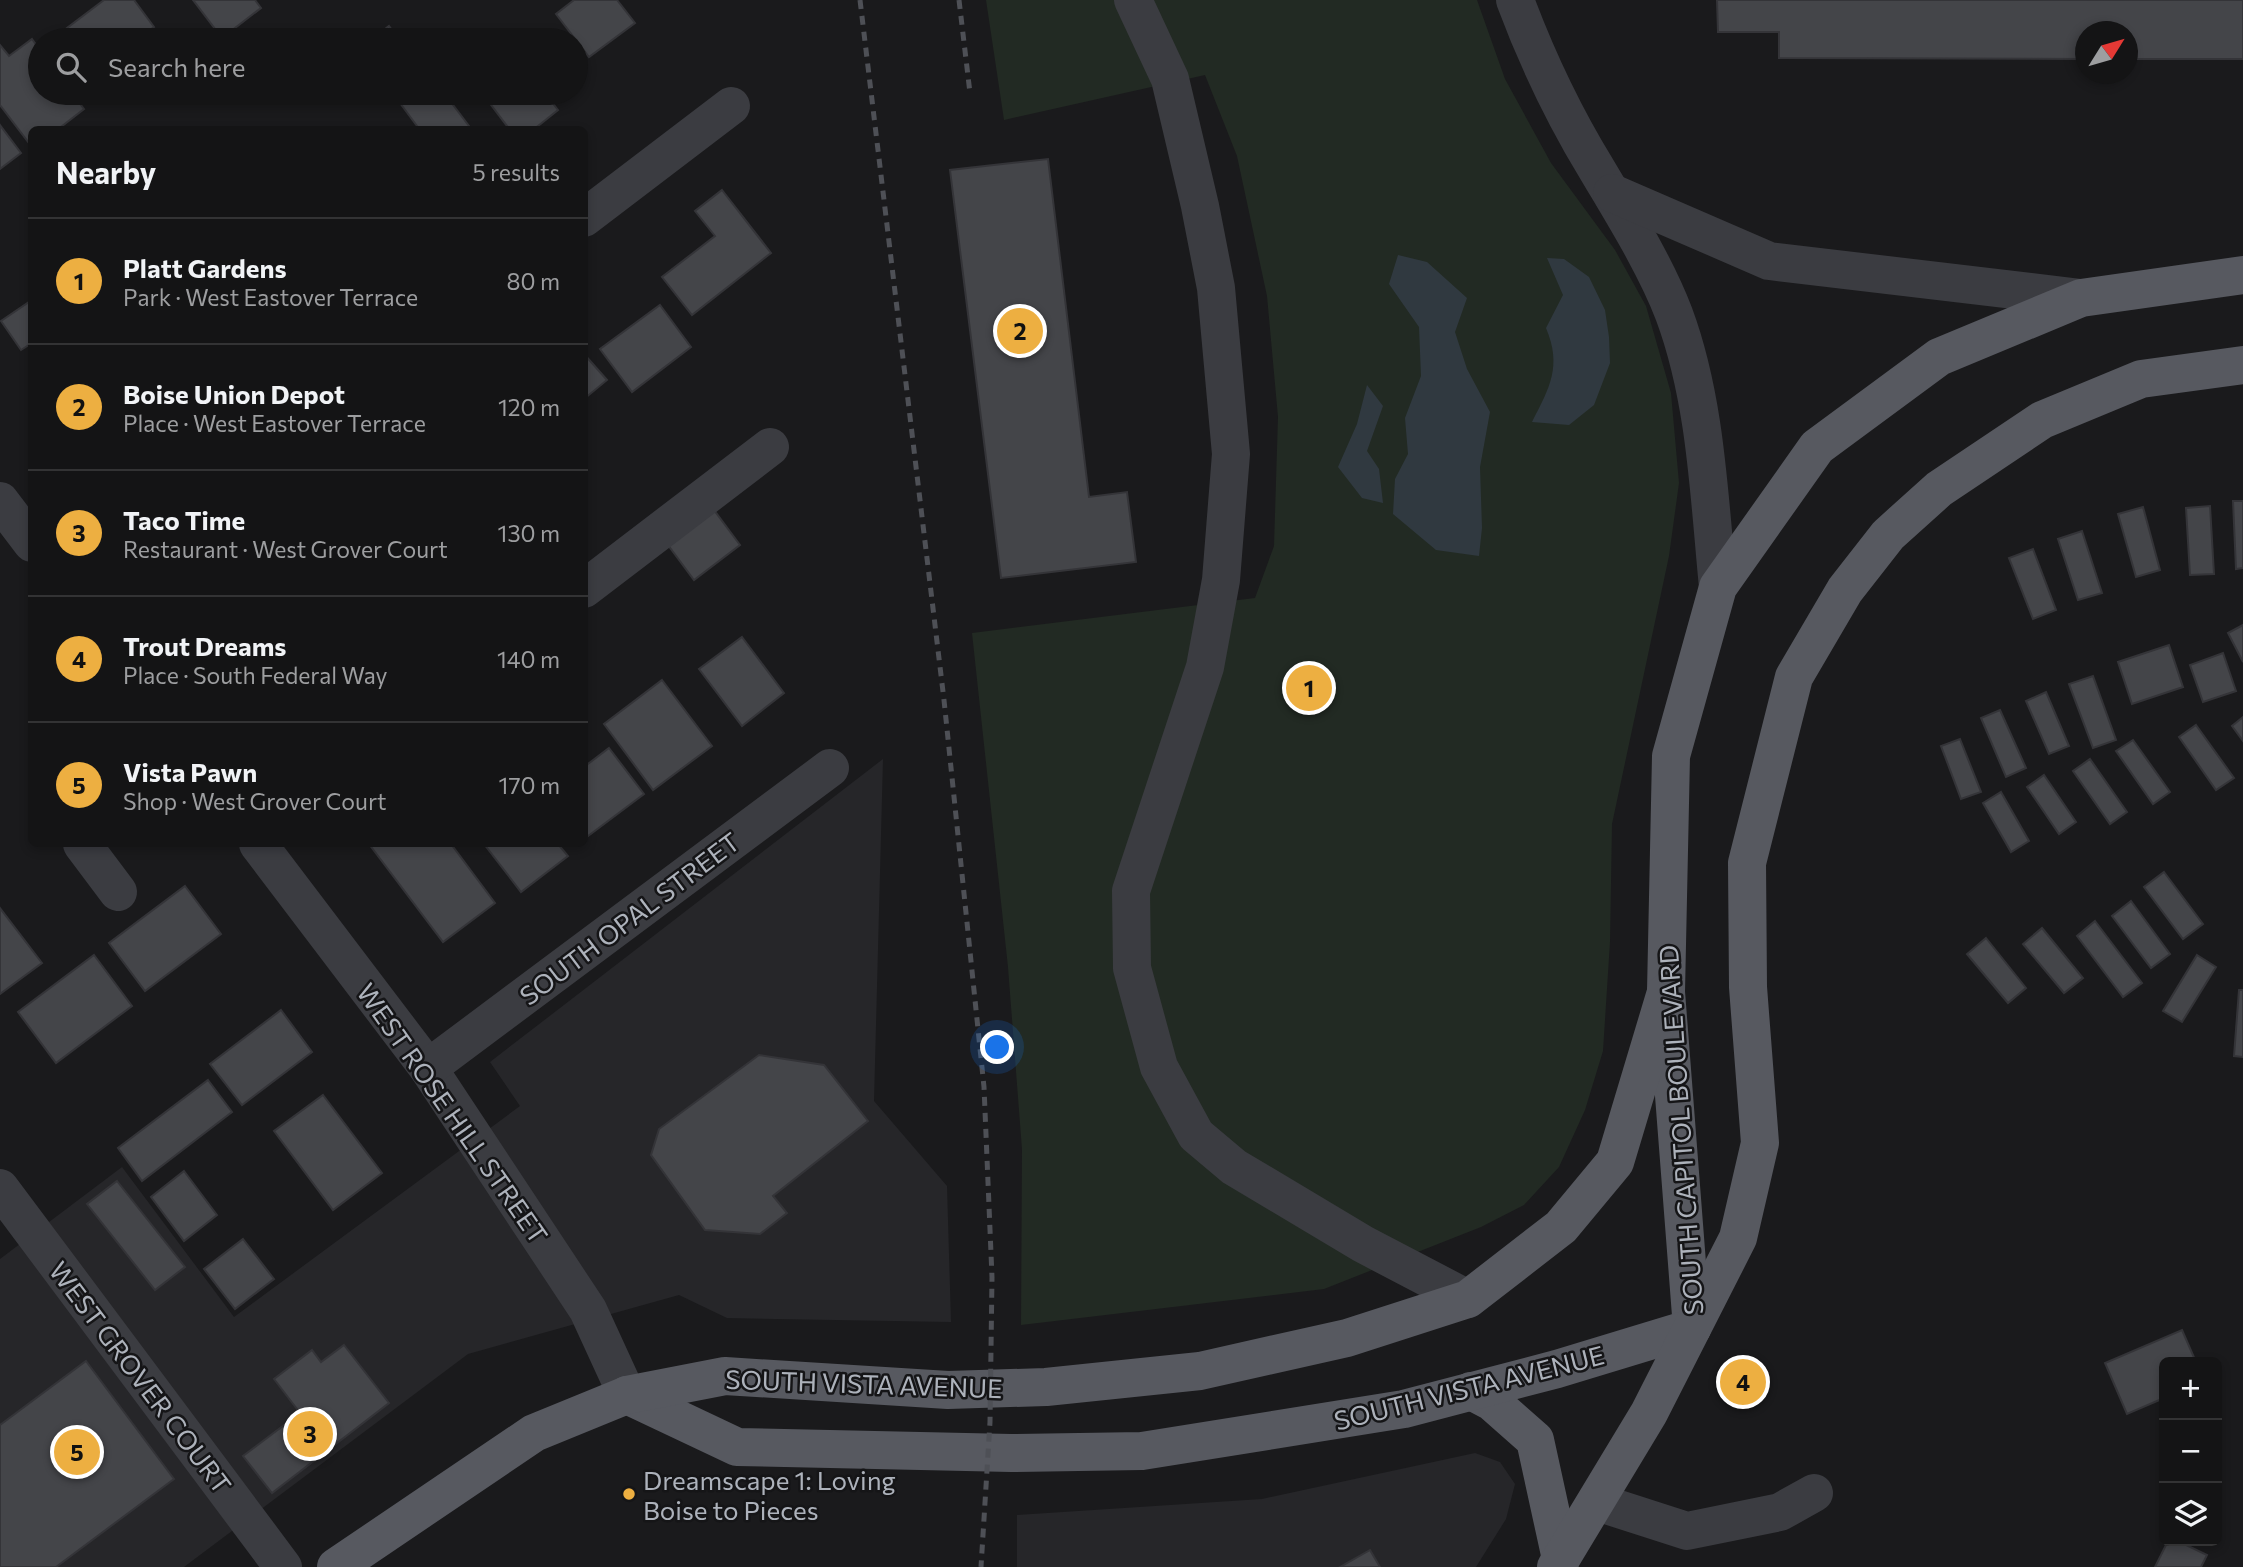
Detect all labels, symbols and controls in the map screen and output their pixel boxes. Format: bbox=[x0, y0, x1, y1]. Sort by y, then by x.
north arrow bbox=[2075, 21, 2138, 84]
search box bbox=[28, 28, 588, 105]
icon: search bbox=[52, 48, 90, 86]
text: Search here bbox=[108, 51, 246, 82]
text: Nearby bbox=[56, 153, 156, 190]
text: 5 results bbox=[472, 158, 560, 186]
text: Platt Gardens bbox=[123, 252, 287, 283]
text: 1 bbox=[74, 267, 84, 295]
text: 80 m bbox=[507, 267, 560, 295]
text: Park · West Eastover Terrace bbox=[123, 283, 418, 311]
pin: 2 bbox=[997, 305, 1043, 357]
text: Boise Union Depot bbox=[123, 378, 345, 409]
text: 2 bbox=[72, 393, 86, 421]
text: 120 m bbox=[498, 393, 560, 421]
text: Place · West Eastover Terrace bbox=[123, 409, 426, 437]
text: Taco Time bbox=[123, 504, 245, 535]
text: 3 bbox=[72, 519, 86, 547]
text: 130 m bbox=[498, 519, 560, 547]
text: Restaurant · West Grover Court bbox=[123, 535, 448, 563]
text: Trout Dreams bbox=[123, 630, 286, 661]
text: 4 bbox=[72, 645, 86, 673]
text: 140 m bbox=[497, 645, 560, 673]
text: Place · South Federal Way bbox=[123, 661, 388, 689]
pin: 1 bbox=[1286, 662, 1332, 714]
text: Vista Pawn bbox=[123, 756, 257, 787]
text: 5 bbox=[72, 771, 86, 799]
text: 170 m bbox=[499, 771, 560, 799]
text: Shop · West Grover Court bbox=[123, 787, 387, 815]
street label: SOUTH OPAL STREET bbox=[513, 825, 745, 1011]
street label: SOUTH CAPITOL BOULEVARD bbox=[1652, 944, 1708, 1316]
street label: WEST ROSE HILL STREET bbox=[351, 977, 555, 1249]
your location bbox=[980, 1030, 1014, 1064]
street label: WEST GROVER COURT bbox=[44, 1255, 238, 1499]
street label: SOUTH VISTA AVENUE bbox=[1331, 1338, 1607, 1436]
pin: 4 bbox=[1720, 1356, 1766, 1408]
map controls bbox=[2159, 1357, 2222, 1546]
button: + bbox=[2159, 1357, 2222, 1420]
street label: SOUTH VISTA AVENUE bbox=[725, 1363, 1003, 1403]
pin: 3 bbox=[287, 1408, 333, 1460]
button: − bbox=[2159, 1420, 2222, 1483]
pin: 5 bbox=[54, 1426, 100, 1478]
place label: Dreamscape 1: Loving Boise to Pieces bbox=[643, 1464, 896, 1525]
button: layers bbox=[2159, 1483, 2222, 1546]
marker: Dreamscape 1: Loving Boise to Pieces bbox=[621, 1486, 637, 1502]

